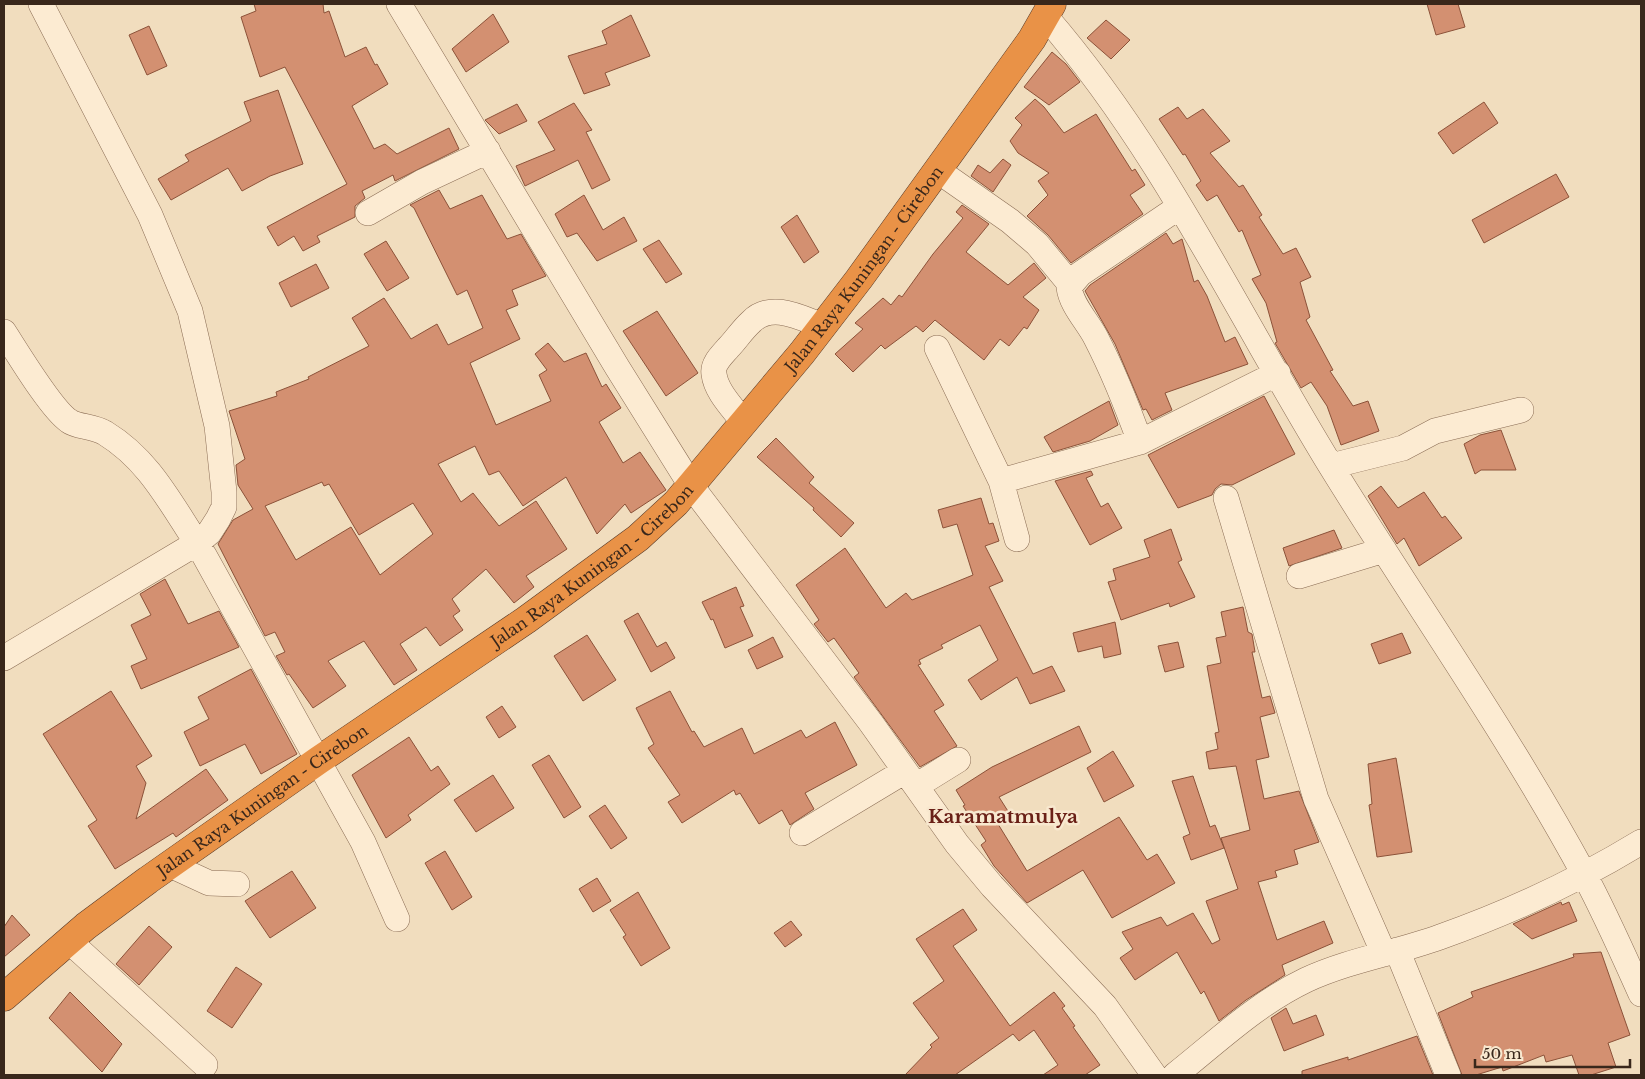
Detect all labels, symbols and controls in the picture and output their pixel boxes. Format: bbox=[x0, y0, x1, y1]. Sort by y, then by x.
street label: Jalan Raya Kuningan - Cirebon bbox=[779, 162, 947, 378]
street label: Jalan Raya Kuningan - Cirebon bbox=[485, 480, 697, 652]
street label: Jalan Raya Kuningan - Cirebon bbox=[151, 720, 372, 882]
district label: Karamatmulya bbox=[928, 805, 1078, 828]
scale bar bbox=[1475, 1036, 1630, 1068]
text: 50 m bbox=[1482, 1044, 1522, 1063]

